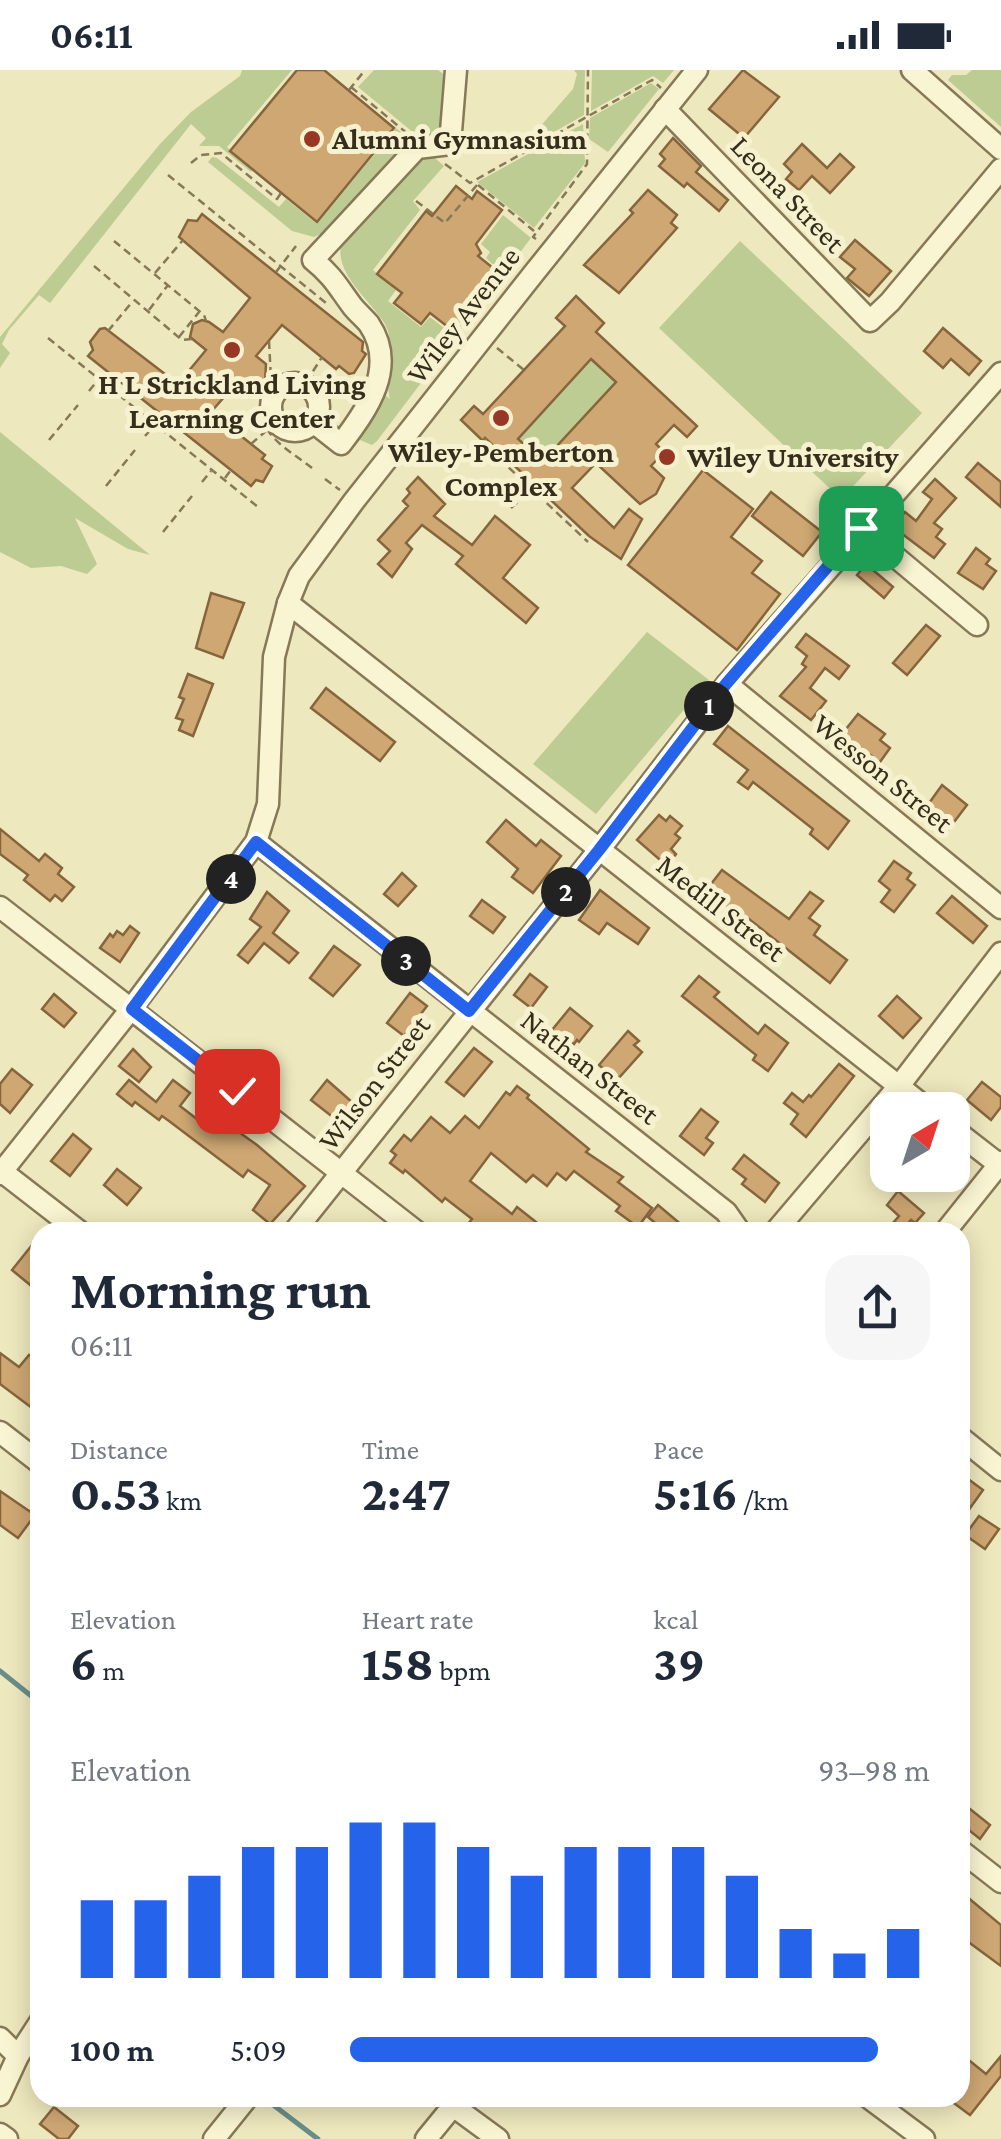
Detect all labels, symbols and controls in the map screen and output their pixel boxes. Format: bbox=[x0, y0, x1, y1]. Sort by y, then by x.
text: 06:11 bbox=[50, 14, 133, 56]
place label: Alumni Gymnasium bbox=[331, 122, 588, 155]
marker: Alumni Gymnasium bbox=[301, 128, 323, 150]
street label: Leona Street bbox=[725, 129, 853, 259]
street label: Wiley Avenue bbox=[399, 240, 527, 390]
marker: H L Strickland Living Learning Center bbox=[221, 339, 243, 361]
place label: H L Strickland Living Learning Center bbox=[98, 367, 366, 434]
marker: Wiley-Pemberton Complex bbox=[490, 407, 512, 429]
place label: Wiley-Pemberton Complex bbox=[387, 435, 614, 502]
place label: Wiley University bbox=[686, 440, 899, 473]
marker: Wiley University bbox=[656, 446, 678, 468]
pin bbox=[819, 486, 904, 571]
icon: arrive bbox=[834, 501, 889, 556]
pin: 1 bbox=[684, 681, 734, 731]
text: 1 bbox=[704, 690, 714, 721]
street label: Wesson Street bbox=[807, 706, 961, 840]
street label: Medill Street bbox=[651, 847, 793, 968]
pin: 4 bbox=[206, 854, 256, 904]
text: 4 bbox=[223, 863, 239, 894]
pin: 2 bbox=[541, 867, 591, 917]
text: 2 bbox=[559, 876, 573, 907]
pin: 3 bbox=[381, 936, 431, 986]
text: 3 bbox=[399, 945, 413, 976]
street label: Nathan Street bbox=[515, 1003, 666, 1131]
street label: Wilson Street bbox=[311, 1008, 437, 1156]
pin bbox=[195, 1049, 280, 1134]
icon: check bbox=[210, 1064, 265, 1119]
north arrow bbox=[870, 1092, 970, 1192]
map controls bbox=[870, 1092, 970, 1192]
button: share bbox=[825, 1255, 930, 1360]
text: Morning run bbox=[70, 1259, 371, 1320]
text: 06:11 bbox=[70, 1327, 133, 1363]
text: Distance bbox=[70, 1434, 168, 1465]
text: Time bbox=[362, 1434, 419, 1465]
text: Pace bbox=[653, 1434, 704, 1465]
text: 0.53 bbox=[70, 1465, 161, 1521]
text: 2:47 bbox=[362, 1465, 451, 1521]
text: 5:16 bbox=[653, 1465, 738, 1521]
text: km bbox=[161, 1485, 202, 1516]
text: /km bbox=[738, 1485, 789, 1516]
text: Elevation bbox=[70, 1604, 176, 1635]
text: Heart rate bbox=[362, 1604, 474, 1635]
text: kcal bbox=[653, 1604, 698, 1635]
text: 6 bbox=[70, 1635, 97, 1691]
text: 158 bbox=[362, 1635, 434, 1691]
text: 39 bbox=[653, 1635, 705, 1691]
text: m bbox=[97, 1655, 125, 1686]
text: bpm bbox=[434, 1655, 491, 1686]
text: Elevation bbox=[70, 1752, 191, 1788]
text: 93–98 m bbox=[818, 1752, 930, 1788]
text: 100 m bbox=[70, 2032, 154, 2068]
text: 5:09 bbox=[230, 2032, 287, 2068]

